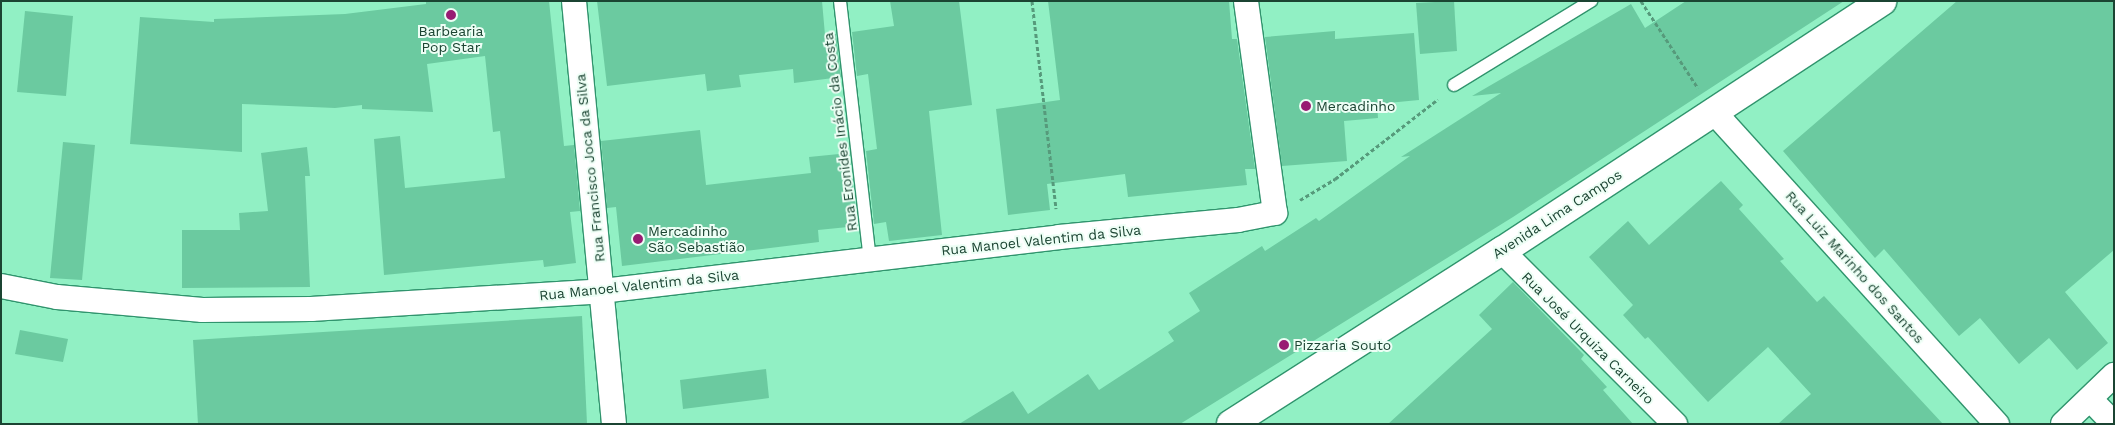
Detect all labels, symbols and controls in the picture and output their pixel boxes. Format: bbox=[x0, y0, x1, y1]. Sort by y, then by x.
marker: Barbearia Pop Star bbox=[445, 9, 457, 21]
place label: Barbearia Pop Star bbox=[419, 23, 483, 56]
street label: Rua Eronides Inácio da Costa bbox=[819, 31, 861, 233]
street label: Rua Francisco Joca da Silva bbox=[572, 72, 608, 264]
place label: Mercadinho bbox=[1316, 98, 1395, 114]
marker: Mercadinho bbox=[1300, 100, 1312, 112]
street label: Avenida Lima Campos bbox=[1489, 166, 1625, 262]
street label: Rua Luiz Marinho dos Santos bbox=[1782, 187, 1928, 347]
street label: Rua Manoel Valentim da Silva bbox=[939, 221, 1143, 259]
place label: Mercadinho São Sebastião bbox=[648, 223, 745, 256]
marker: Mercadinho São Sebastião bbox=[632, 233, 644, 245]
street label: Rua Manoel Valentim da Silva bbox=[537, 266, 741, 304]
street label: Rua José Urquiza Carneiro bbox=[1518, 268, 1658, 408]
place label: Pizzaria Souto bbox=[1294, 337, 1392, 353]
marker: Pizzaria Souto bbox=[1278, 339, 1290, 351]

